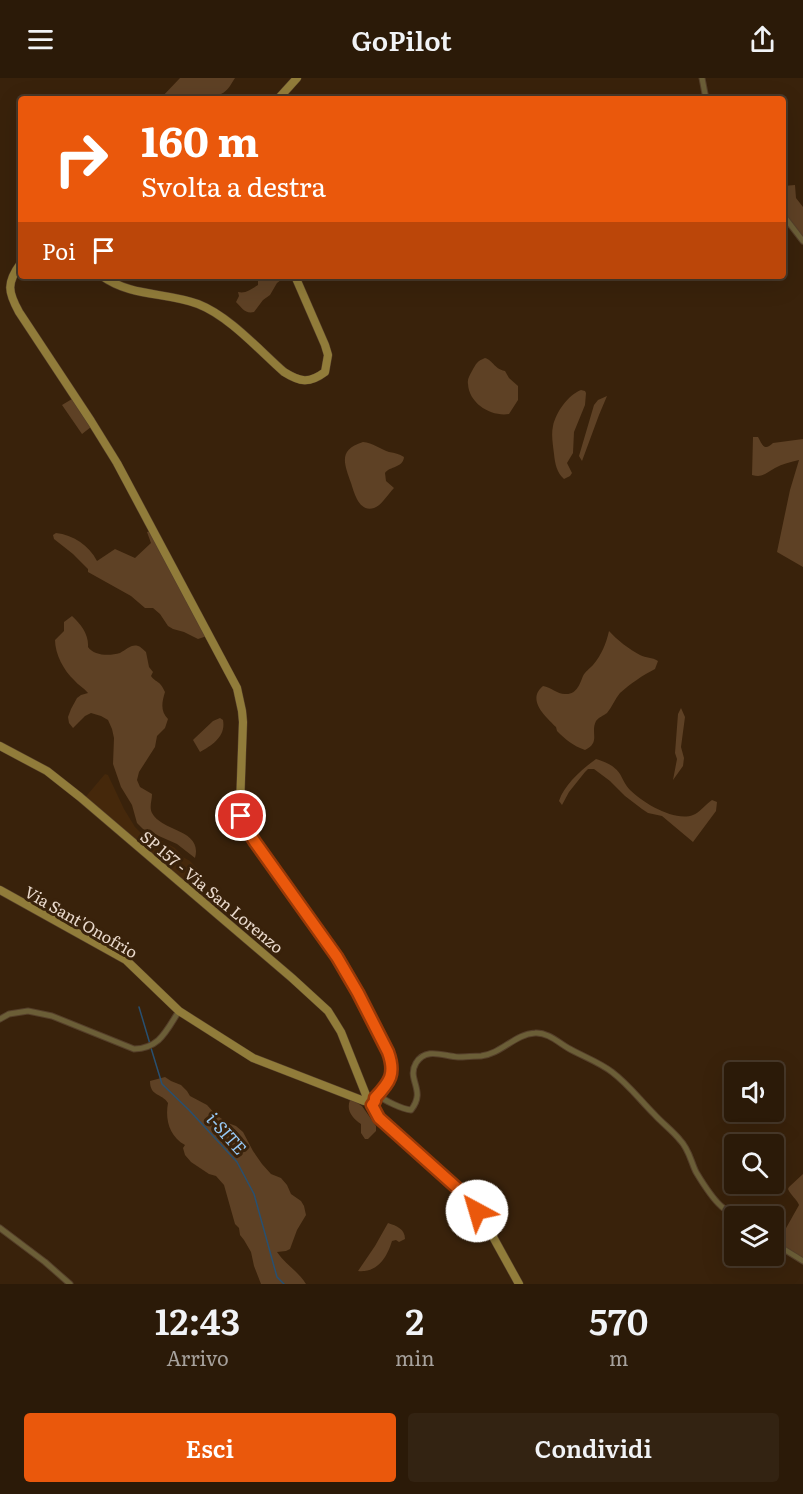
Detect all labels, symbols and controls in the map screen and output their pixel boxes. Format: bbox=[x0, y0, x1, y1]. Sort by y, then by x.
text: GoPilot bbox=[351, 19, 452, 59]
icon: menu bbox=[24, 23, 57, 56]
icon: share bbox=[746, 23, 779, 56]
text: 160 m bbox=[141, 108, 259, 170]
icon: right bbox=[42, 120, 120, 198]
text: Svolta a destra bbox=[141, 165, 326, 205]
text: Poi bbox=[42, 234, 75, 267]
icon: arrive bbox=[87, 234, 120, 267]
pin bbox=[215, 790, 266, 841]
icon: arrive bbox=[224, 799, 257, 832]
street label: SP 157 - Via San Lorenzo bbox=[136, 824, 289, 958]
street label: Via Sant'Onofrio bbox=[20, 879, 143, 963]
map controls bbox=[724, 1062, 784, 1266]
button: sound bbox=[724, 1062, 784, 1122]
water label: i-SITE bbox=[201, 1106, 253, 1160]
button: search bbox=[724, 1134, 784, 1194]
position arrow bbox=[445, 1179, 509, 1243]
button: layers bbox=[724, 1206, 784, 1266]
text: 12:43 bbox=[155, 1293, 240, 1346]
text: 2 bbox=[405, 1293, 424, 1346]
text: 570 bbox=[589, 1293, 648, 1346]
text: Arrivo bbox=[166, 1342, 229, 1372]
text: min bbox=[395, 1342, 434, 1372]
text: m bbox=[609, 1342, 628, 1372]
button: Esci bbox=[24, 1413, 396, 1482]
button: Condividi bbox=[408, 1413, 779, 1482]

